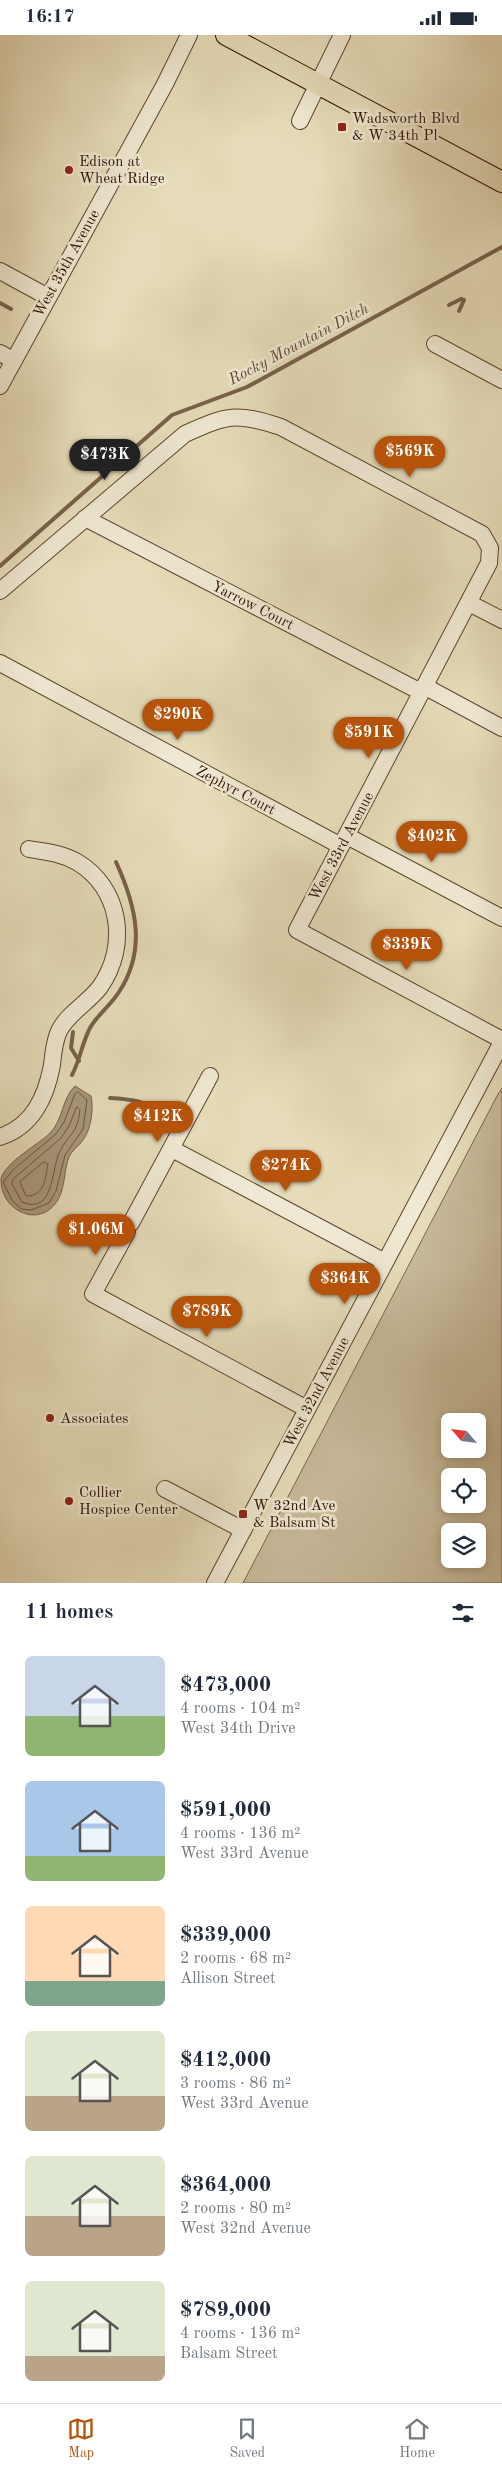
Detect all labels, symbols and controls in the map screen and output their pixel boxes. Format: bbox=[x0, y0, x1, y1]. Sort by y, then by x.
text: 16:17 bbox=[25, 8, 74, 27]
place label: Wadsworth Blvd & W 34th Pl bbox=[352, 112, 460, 144]
marker: Wadsworth Blvd & W 34th Pl bbox=[336, 121, 348, 133]
place label: Edison at Wheat Ridge bbox=[79, 155, 165, 187]
marker: Edison at Wheat Ridge bbox=[63, 164, 75, 176]
street label: West 35th Avenue bbox=[32, 207, 103, 320]
water label: Rocky Mountain Ditch bbox=[225, 301, 372, 389]
pin: $569K bbox=[375, 435, 445, 478]
pin: $473K bbox=[70, 439, 140, 481]
text: $569K bbox=[385, 444, 435, 460]
text: $473K bbox=[80, 447, 130, 463]
street label: Yarrow Court bbox=[209, 579, 296, 633]
pin: $290K bbox=[143, 699, 213, 741]
text: $290K bbox=[153, 707, 203, 723]
pin: $591K bbox=[334, 717, 404, 759]
text: $591K bbox=[344, 725, 394, 741]
street label: Zephyr Court bbox=[193, 764, 278, 819]
street label: West 33rd Avenue bbox=[307, 790, 377, 903]
pin: $402K bbox=[397, 821, 467, 863]
text: $402K bbox=[407, 829, 457, 845]
pin: $339K bbox=[372, 929, 442, 971]
text: $339K bbox=[382, 937, 432, 953]
pin: $412K bbox=[123, 1101, 193, 1143]
text: $412K bbox=[133, 1109, 183, 1125]
pin: $274K bbox=[251, 1149, 321, 1192]
text: $274K bbox=[261, 1158, 311, 1174]
pin: $1.06M bbox=[55, 1213, 137, 1256]
text: $1.06M bbox=[68, 1222, 124, 1238]
pin: $364K bbox=[310, 1263, 380, 1305]
text: $364K bbox=[320, 1271, 370, 1287]
pin: $789K bbox=[172, 1295, 242, 1338]
text: $789K bbox=[182, 1304, 232, 1320]
street label: West 32nd Avenue bbox=[282, 1335, 353, 1450]
marker: Associates bbox=[44, 1412, 56, 1424]
place label: Associates bbox=[60, 1412, 129, 1427]
north arrow bbox=[441, 1413, 486, 1457]
map controls bbox=[441, 1413, 486, 1568]
button: locate bbox=[441, 1468, 486, 1513]
place label: Collier Hospice Center bbox=[79, 1486, 178, 1518]
marker: Collier Hospice Center bbox=[63, 1495, 75, 1507]
place label: W 32nd Ave & Balsam St bbox=[253, 1499, 335, 1531]
marker: W 32nd Ave & Balsam St bbox=[237, 1508, 249, 1520]
button: layers bbox=[441, 1523, 486, 1568]
icon: filters bbox=[449, 1599, 477, 1627]
text: 11 homes bbox=[25, 1602, 113, 1623]
text: $473,000 bbox=[180, 1675, 271, 1696]
icon: home bbox=[65, 1676, 125, 1736]
text: 4 rooms · 104 m² bbox=[180, 1701, 300, 1717]
text: West 34th Drive bbox=[180, 1721, 296, 1737]
text: $591,000 bbox=[180, 1800, 271, 1821]
icon: home bbox=[65, 1801, 125, 1861]
text: 4 rooms · 136 m² bbox=[180, 1826, 300, 1842]
text: West 33rd Avenue bbox=[180, 1846, 309, 1862]
text: $339,000 bbox=[180, 1925, 271, 1946]
icon: home bbox=[65, 1926, 125, 1986]
text: 2 rooms · 68 m² bbox=[180, 1951, 291, 1967]
text: Allison Street bbox=[180, 1971, 276, 1987]
text: $412,000 bbox=[180, 2050, 271, 2071]
icon: home bbox=[65, 2051, 125, 2111]
text: 3 rooms · 86 m² bbox=[180, 2076, 291, 2092]
text: West 33rd Avenue bbox=[180, 2096, 309, 2112]
text: $364,000 bbox=[180, 2175, 271, 2196]
icon: home bbox=[65, 2176, 125, 2236]
text: 2 rooms · 80 m² bbox=[180, 2201, 291, 2217]
text: West 32nd Avenue bbox=[180, 2221, 311, 2237]
text: $789,000 bbox=[180, 2300, 271, 2321]
icon: home bbox=[65, 2301, 125, 2361]
text: 4 rooms · 136 m² bbox=[180, 2326, 300, 2342]
text: Balsam Street bbox=[180, 2346, 278, 2362]
tab: Map bbox=[67, 2415, 95, 2462]
tab: Saved bbox=[229, 2415, 265, 2462]
tab: Home bbox=[399, 2415, 435, 2462]

